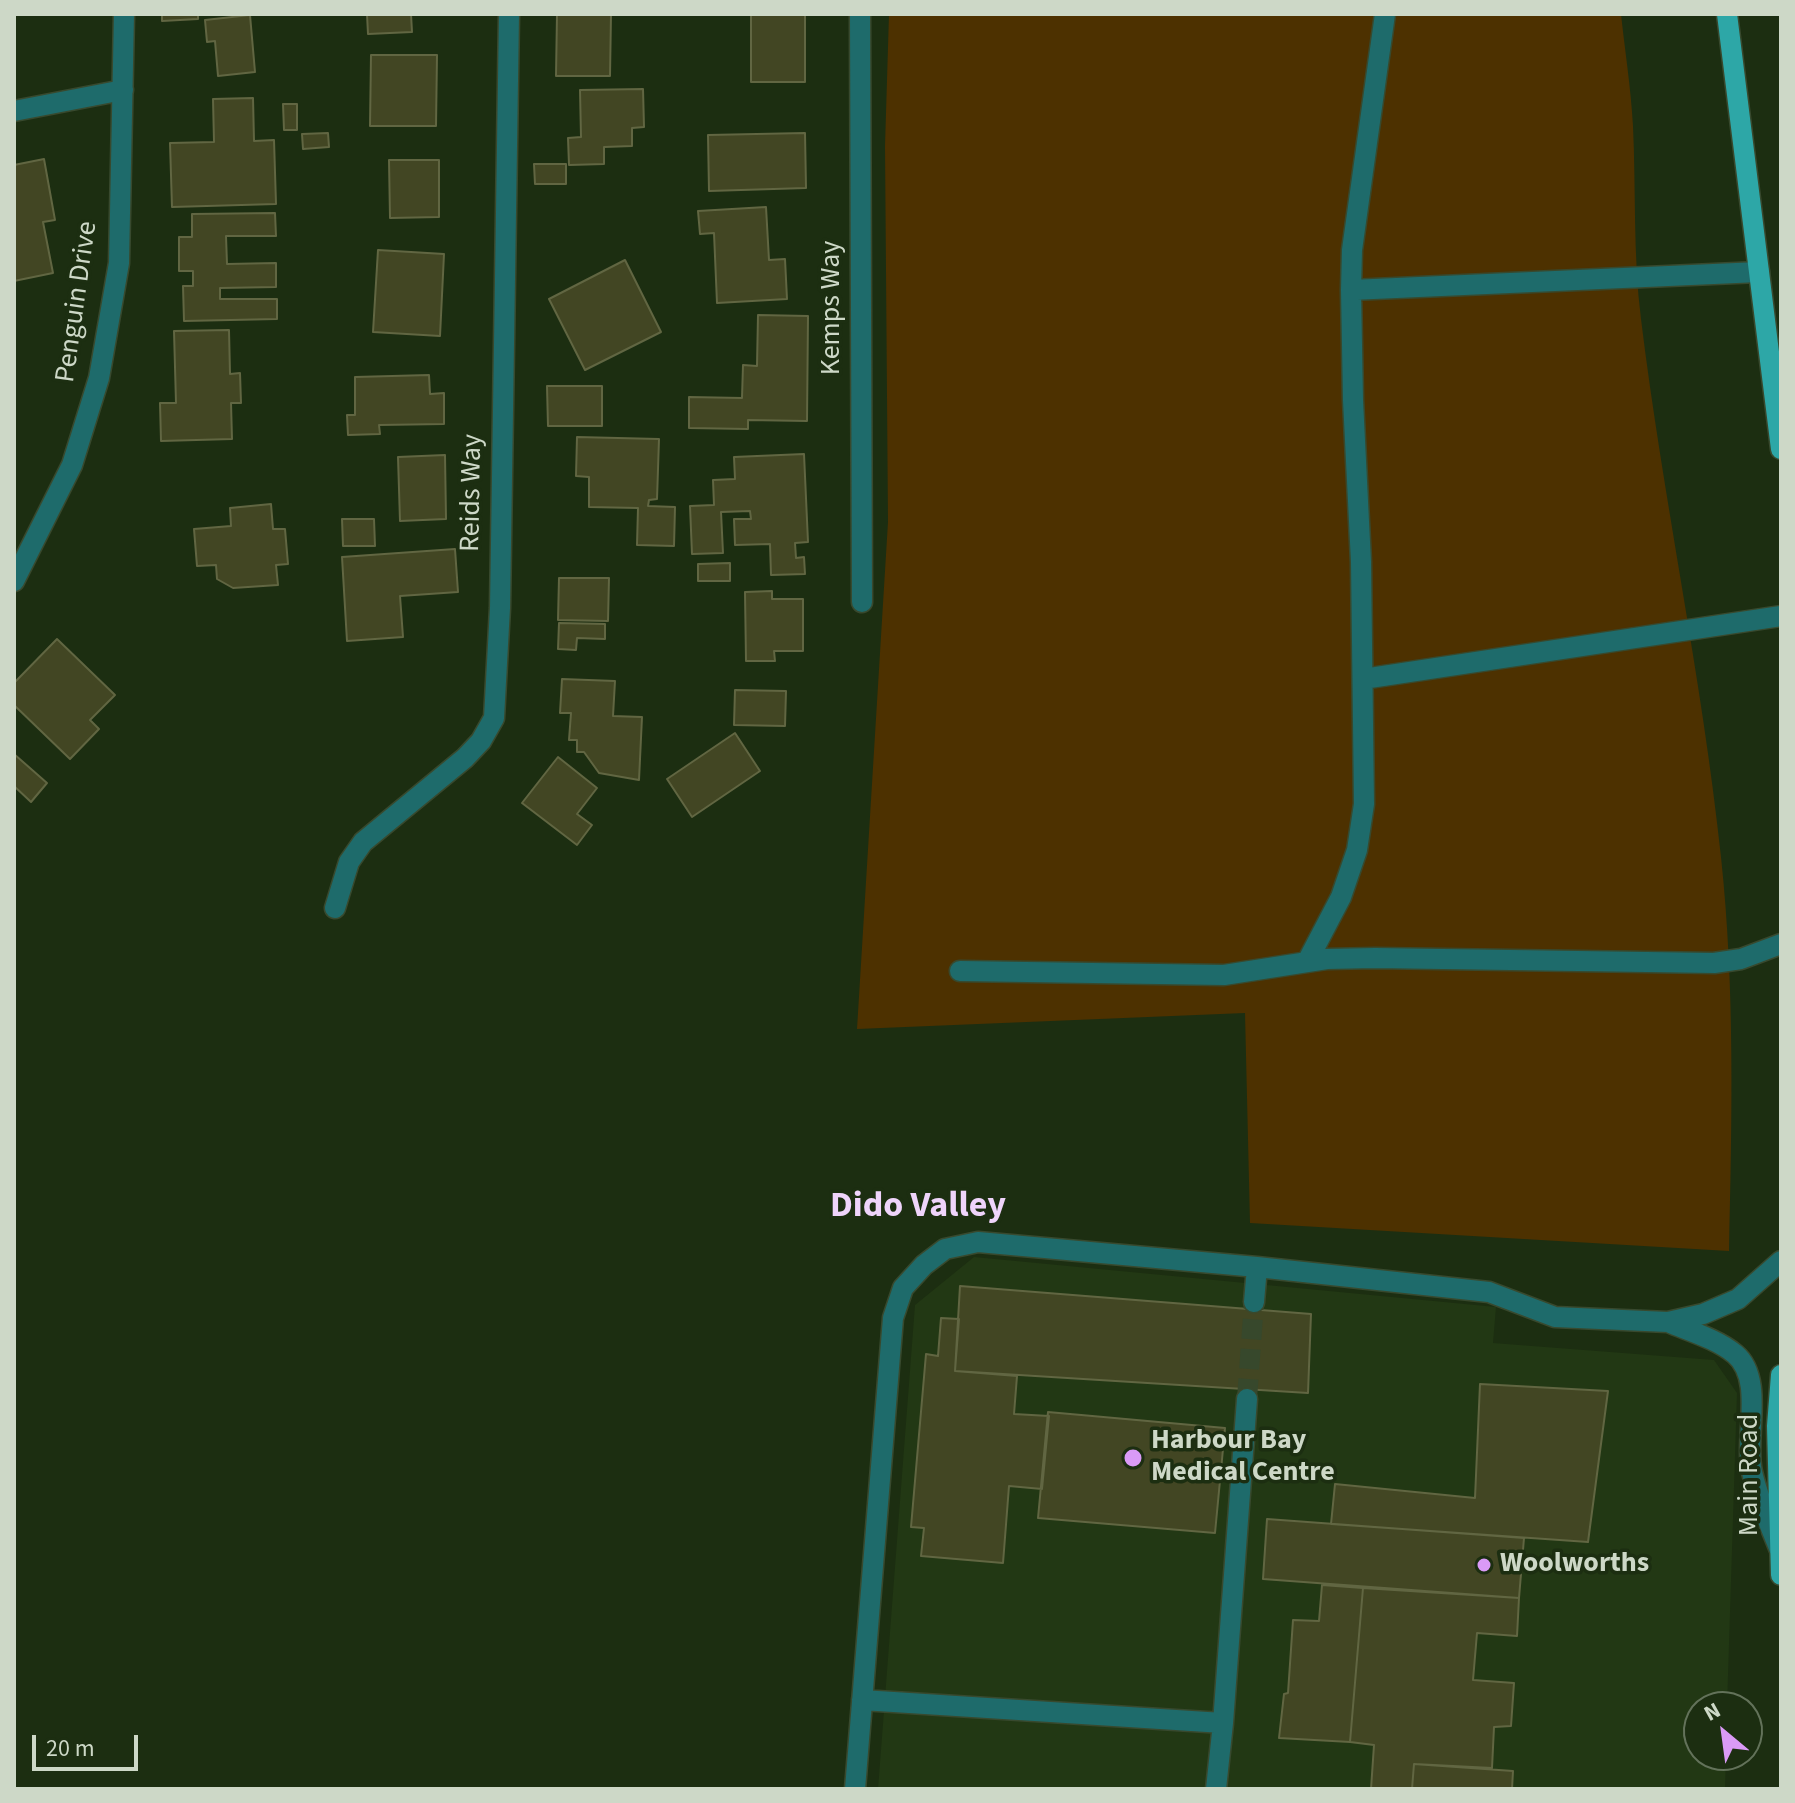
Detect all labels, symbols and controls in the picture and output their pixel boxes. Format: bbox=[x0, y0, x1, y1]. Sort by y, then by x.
street label: Penguin Drive bbox=[50, 219, 106, 385]
street label: Kemps Way bbox=[816, 241, 850, 375]
street label: Reids Way bbox=[455, 434, 491, 552]
district label: Dido Valley bbox=[830, 1186, 1006, 1230]
street label: Main Road bbox=[1734, 1414, 1768, 1536]
place label: Harbour Bay Medical Centre bbox=[1151, 1425, 1335, 1491]
marker: Harbour Bay Medical Centre bbox=[1122, 1447, 1144, 1469]
place label: Woolworths bbox=[1500, 1548, 1649, 1582]
marker: Woolworths bbox=[1475, 1556, 1493, 1574]
north arrow bbox=[1683, 1691, 1763, 1771]
text: N bbox=[1698, 1694, 1726, 1729]
scale bar bbox=[36, 1719, 142, 1769]
text: 20 m bbox=[46, 1731, 95, 1766]

